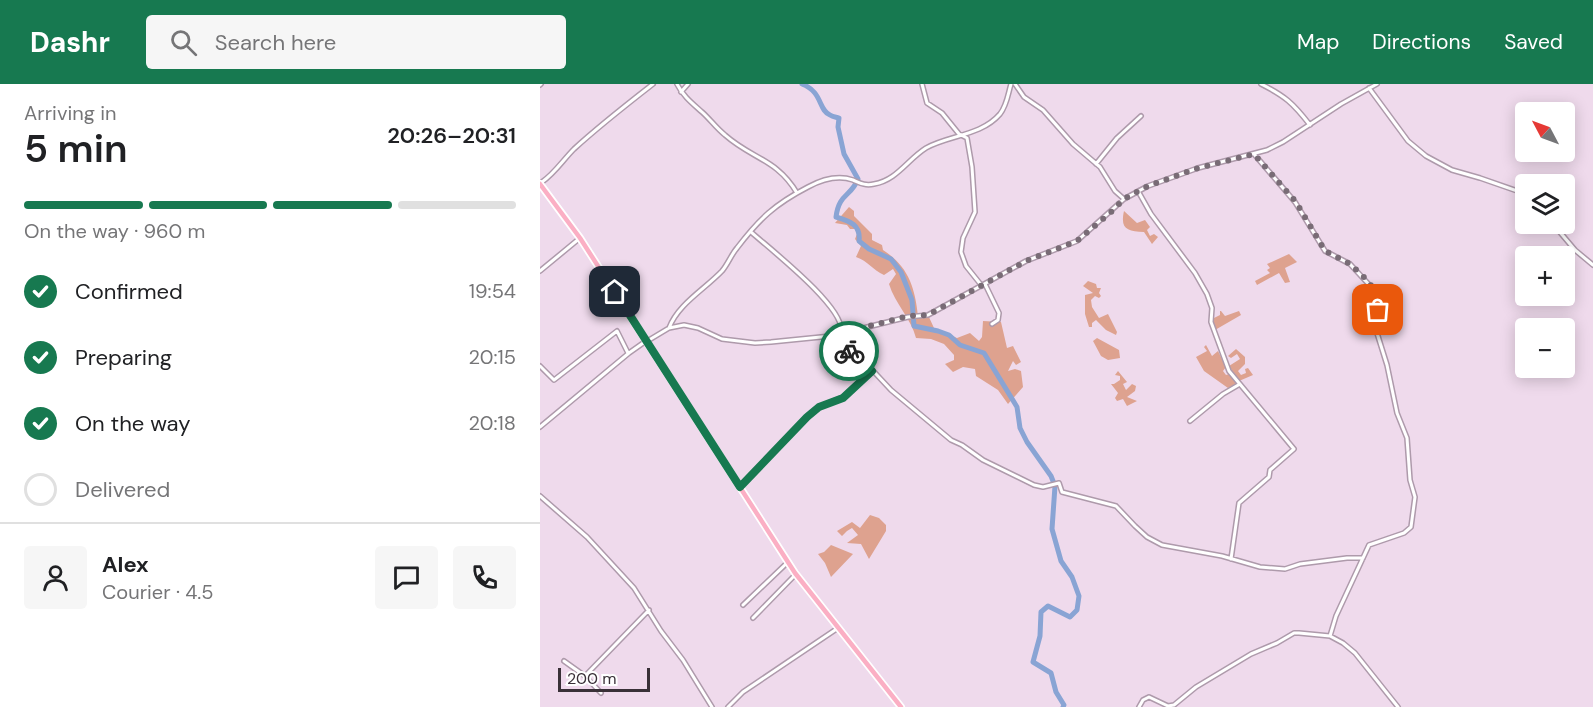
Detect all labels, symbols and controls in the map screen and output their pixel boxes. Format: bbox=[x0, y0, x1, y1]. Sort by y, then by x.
search box bbox=[146, 15, 566, 69]
text: Dashr bbox=[30, 24, 110, 61]
icon: search bbox=[167, 26, 200, 59]
text: Search here bbox=[215, 28, 336, 57]
text: Map bbox=[1297, 28, 1339, 56]
text: Directions bbox=[1372, 28, 1471, 56]
text: Saved bbox=[1504, 28, 1563, 56]
text: Arriving in bbox=[24, 100, 116, 126]
north arrow bbox=[1515, 102, 1575, 162]
map controls bbox=[1515, 102, 1575, 378]
text: 20:26–20:31 bbox=[387, 121, 516, 150]
text: 5 min bbox=[24, 123, 128, 174]
button: layers bbox=[1515, 174, 1575, 234]
text: On the way · 960 m bbox=[24, 218, 205, 244]
button: + bbox=[1515, 246, 1575, 306]
pin bbox=[589, 266, 640, 317]
icon: check bbox=[24, 275, 57, 308]
icon: home bbox=[598, 275, 631, 308]
text: Confirmed bbox=[75, 277, 183, 306]
text: 19:54 bbox=[469, 278, 516, 304]
pin bbox=[1352, 284, 1403, 335]
icon: bag bbox=[1361, 293, 1394, 326]
button: − bbox=[1515, 318, 1575, 378]
courier bbox=[819, 321, 879, 381]
icon: bike bbox=[833, 335, 866, 368]
icon: check bbox=[24, 341, 57, 374]
text: Preparing bbox=[75, 343, 172, 372]
text: 20:15 bbox=[469, 344, 516, 370]
icon: check bbox=[24, 407, 57, 440]
text: On the way bbox=[75, 409, 190, 438]
text: 20:18 bbox=[469, 410, 516, 436]
text: Delivered bbox=[75, 475, 170, 504]
button: person bbox=[24, 546, 87, 609]
button: chat bbox=[375, 546, 438, 609]
button: phone bbox=[453, 546, 516, 609]
text: Alex bbox=[102, 550, 149, 579]
text: Courier · 4.5 bbox=[102, 579, 214, 605]
scale bar bbox=[558, 665, 650, 692]
text: 200 m bbox=[567, 668, 616, 689]

